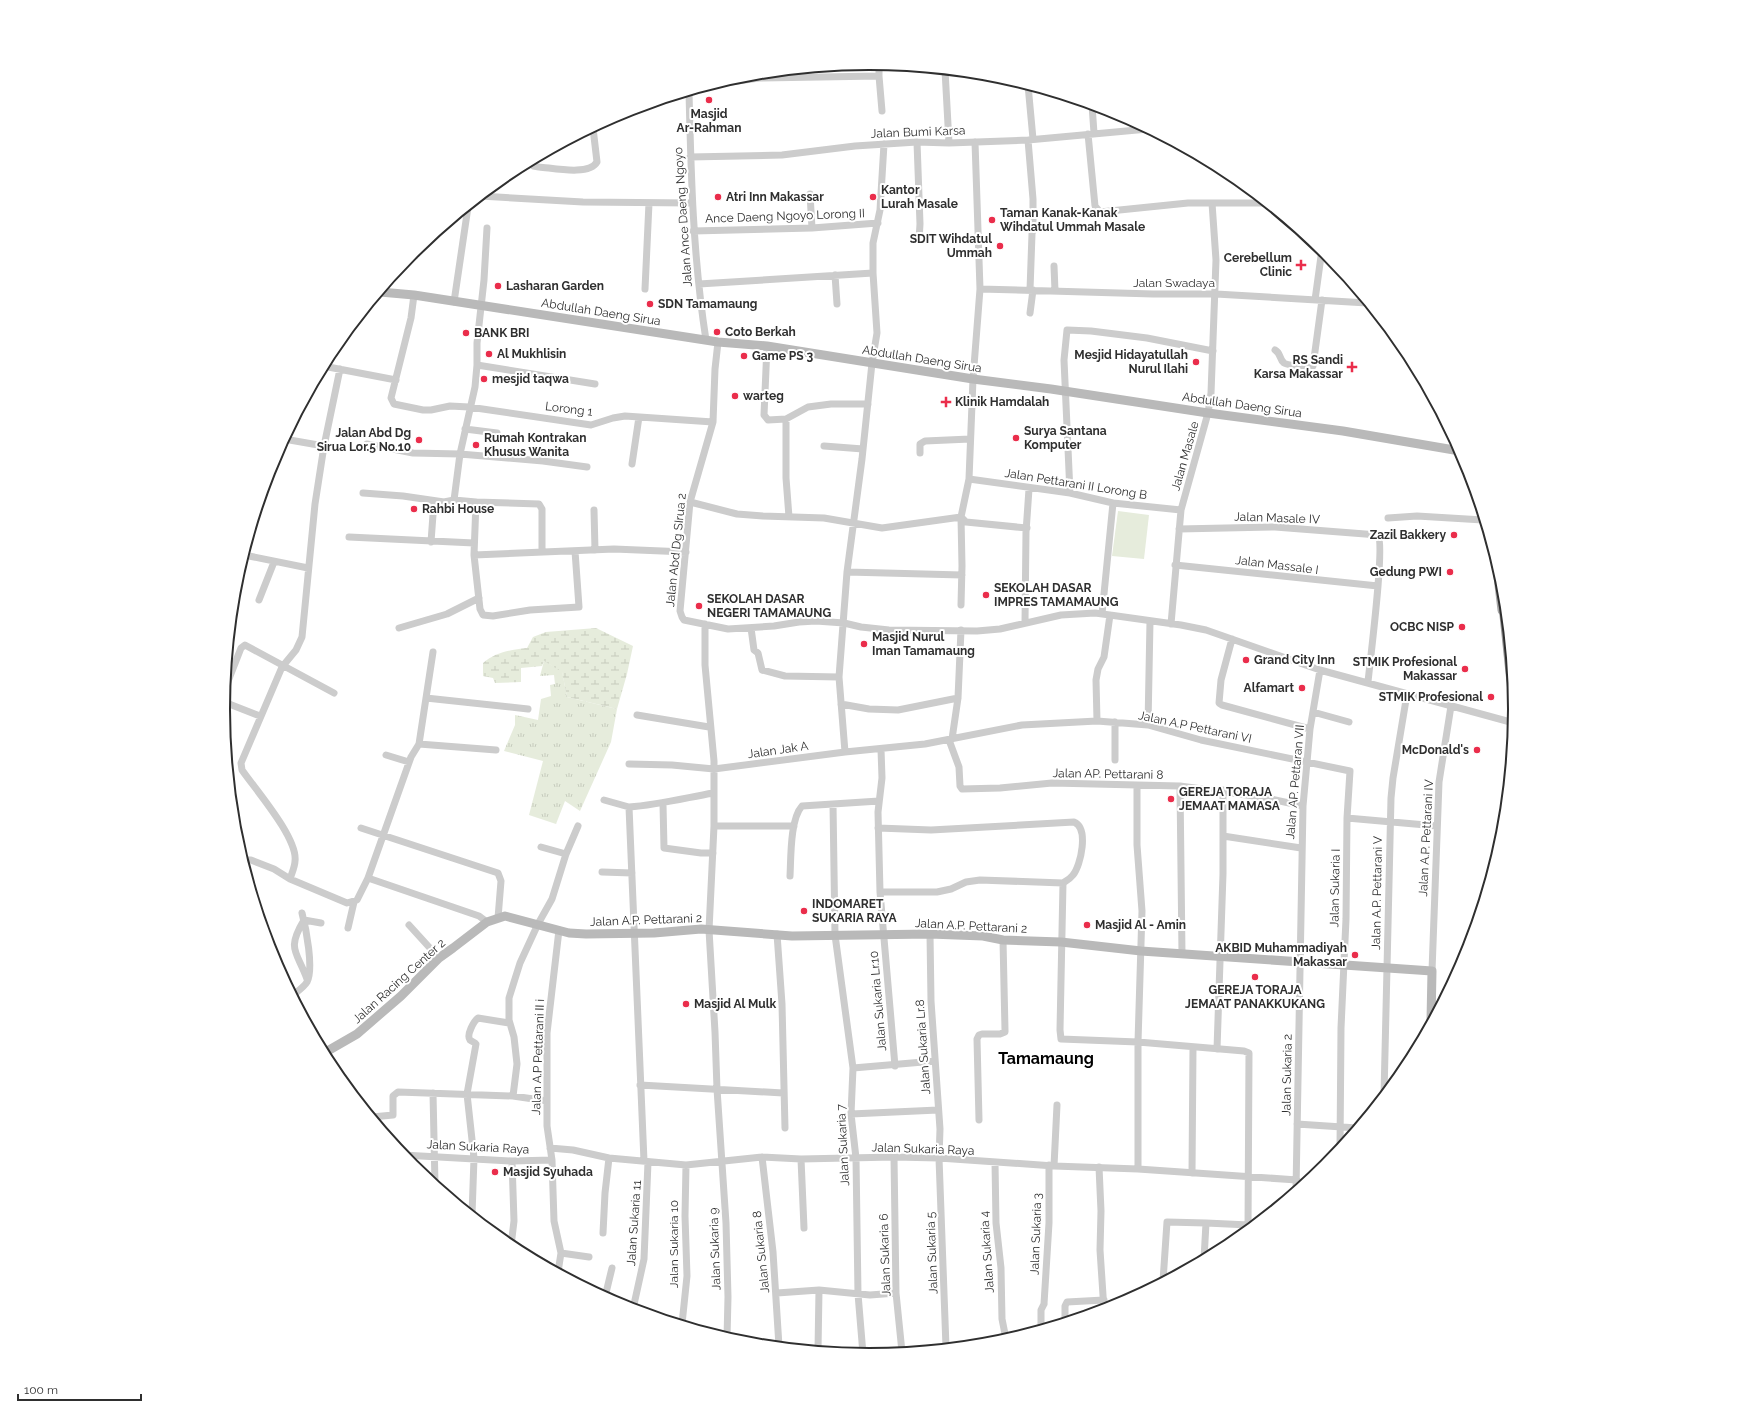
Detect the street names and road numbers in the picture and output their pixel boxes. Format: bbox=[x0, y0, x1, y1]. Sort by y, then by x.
street label: Jalan Bumi Karsa bbox=[870, 123, 966, 141]
street label: Jalan Ance Daeng Ngoyo bbox=[671, 147, 695, 287]
street label: Ance Daeng Ngoyo Lorong II bbox=[705, 206, 865, 226]
street label: Jalan Swadaya bbox=[1133, 276, 1215, 290]
street label: Abdullah Daeng Sirua bbox=[540, 296, 662, 328]
street label: Abdullah Daeng Sirua bbox=[861, 343, 983, 375]
street label: Abdullah Daeng Sirua bbox=[1181, 390, 1303, 420]
street label: Lorong 1 bbox=[544, 399, 594, 419]
street label: Jalan Masale bbox=[1168, 420, 1202, 492]
street label: Jalan Pettarani II Lorong B bbox=[1004, 466, 1148, 502]
street label: Jalan Abd Dg SIrua 2 bbox=[663, 492, 689, 608]
street label: Jalan Masale IV bbox=[1234, 510, 1320, 526]
street label: Jalan Massale I bbox=[1235, 553, 1319, 577]
street label: Jalan A.P Pettarani VI bbox=[1137, 708, 1253, 746]
street label: Jalan AP. Pettaran VII bbox=[1283, 724, 1307, 840]
street label: Jalan Jak A bbox=[747, 739, 809, 761]
street label: Jalan AP. Pettarani 8 bbox=[1052, 766, 1164, 782]
street label: Jalan A.P. Pettarani IV bbox=[1416, 779, 1436, 897]
street label: Jalan A.P. Pettarani V bbox=[1369, 836, 1385, 950]
street label: Jalan Sukaria I bbox=[1327, 849, 1343, 927]
street label: Jalan A.P. Pettarani 2 bbox=[590, 911, 702, 929]
street label: Jalan A.P. Pettarani 2 bbox=[915, 916, 1027, 936]
street label: Jalan Racing Center 2 bbox=[350, 936, 448, 1026]
street label: Jalan Sukaria Lr.10 bbox=[867, 950, 889, 1052]
street label: Jalan A.P Pettarani II i bbox=[529, 999, 547, 1115]
street label: Jalan Sukaria Lr.8 bbox=[913, 999, 933, 1095]
street label: Jalan Sukaria 2 bbox=[1279, 1034, 1295, 1116]
street label: Jalan Sukaria 7 bbox=[834, 1103, 852, 1186]
street label: Jalan Sukaria Raya bbox=[426, 1137, 530, 1157]
street label: Jalan Sukaria Raya bbox=[871, 1140, 975, 1158]
street label: Jalan Sukaria 11 bbox=[624, 1180, 644, 1266]
street label: Jalan Sukaria 3 bbox=[1028, 1193, 1044, 1275]
street label: Jalan Sukaria 10 bbox=[667, 1200, 681, 1288]
street label: Jalan Sukaria 9 bbox=[707, 1207, 723, 1291]
street label: Jalan Sukaria 8 bbox=[750, 1210, 772, 1294]
street label: Jalan Sukaria 4 bbox=[977, 1210, 997, 1294]
street label: Jalan Sukaria 5 bbox=[924, 1211, 940, 1294]
street label: Jalan Sukaria 6 bbox=[877, 1213, 893, 1297]

